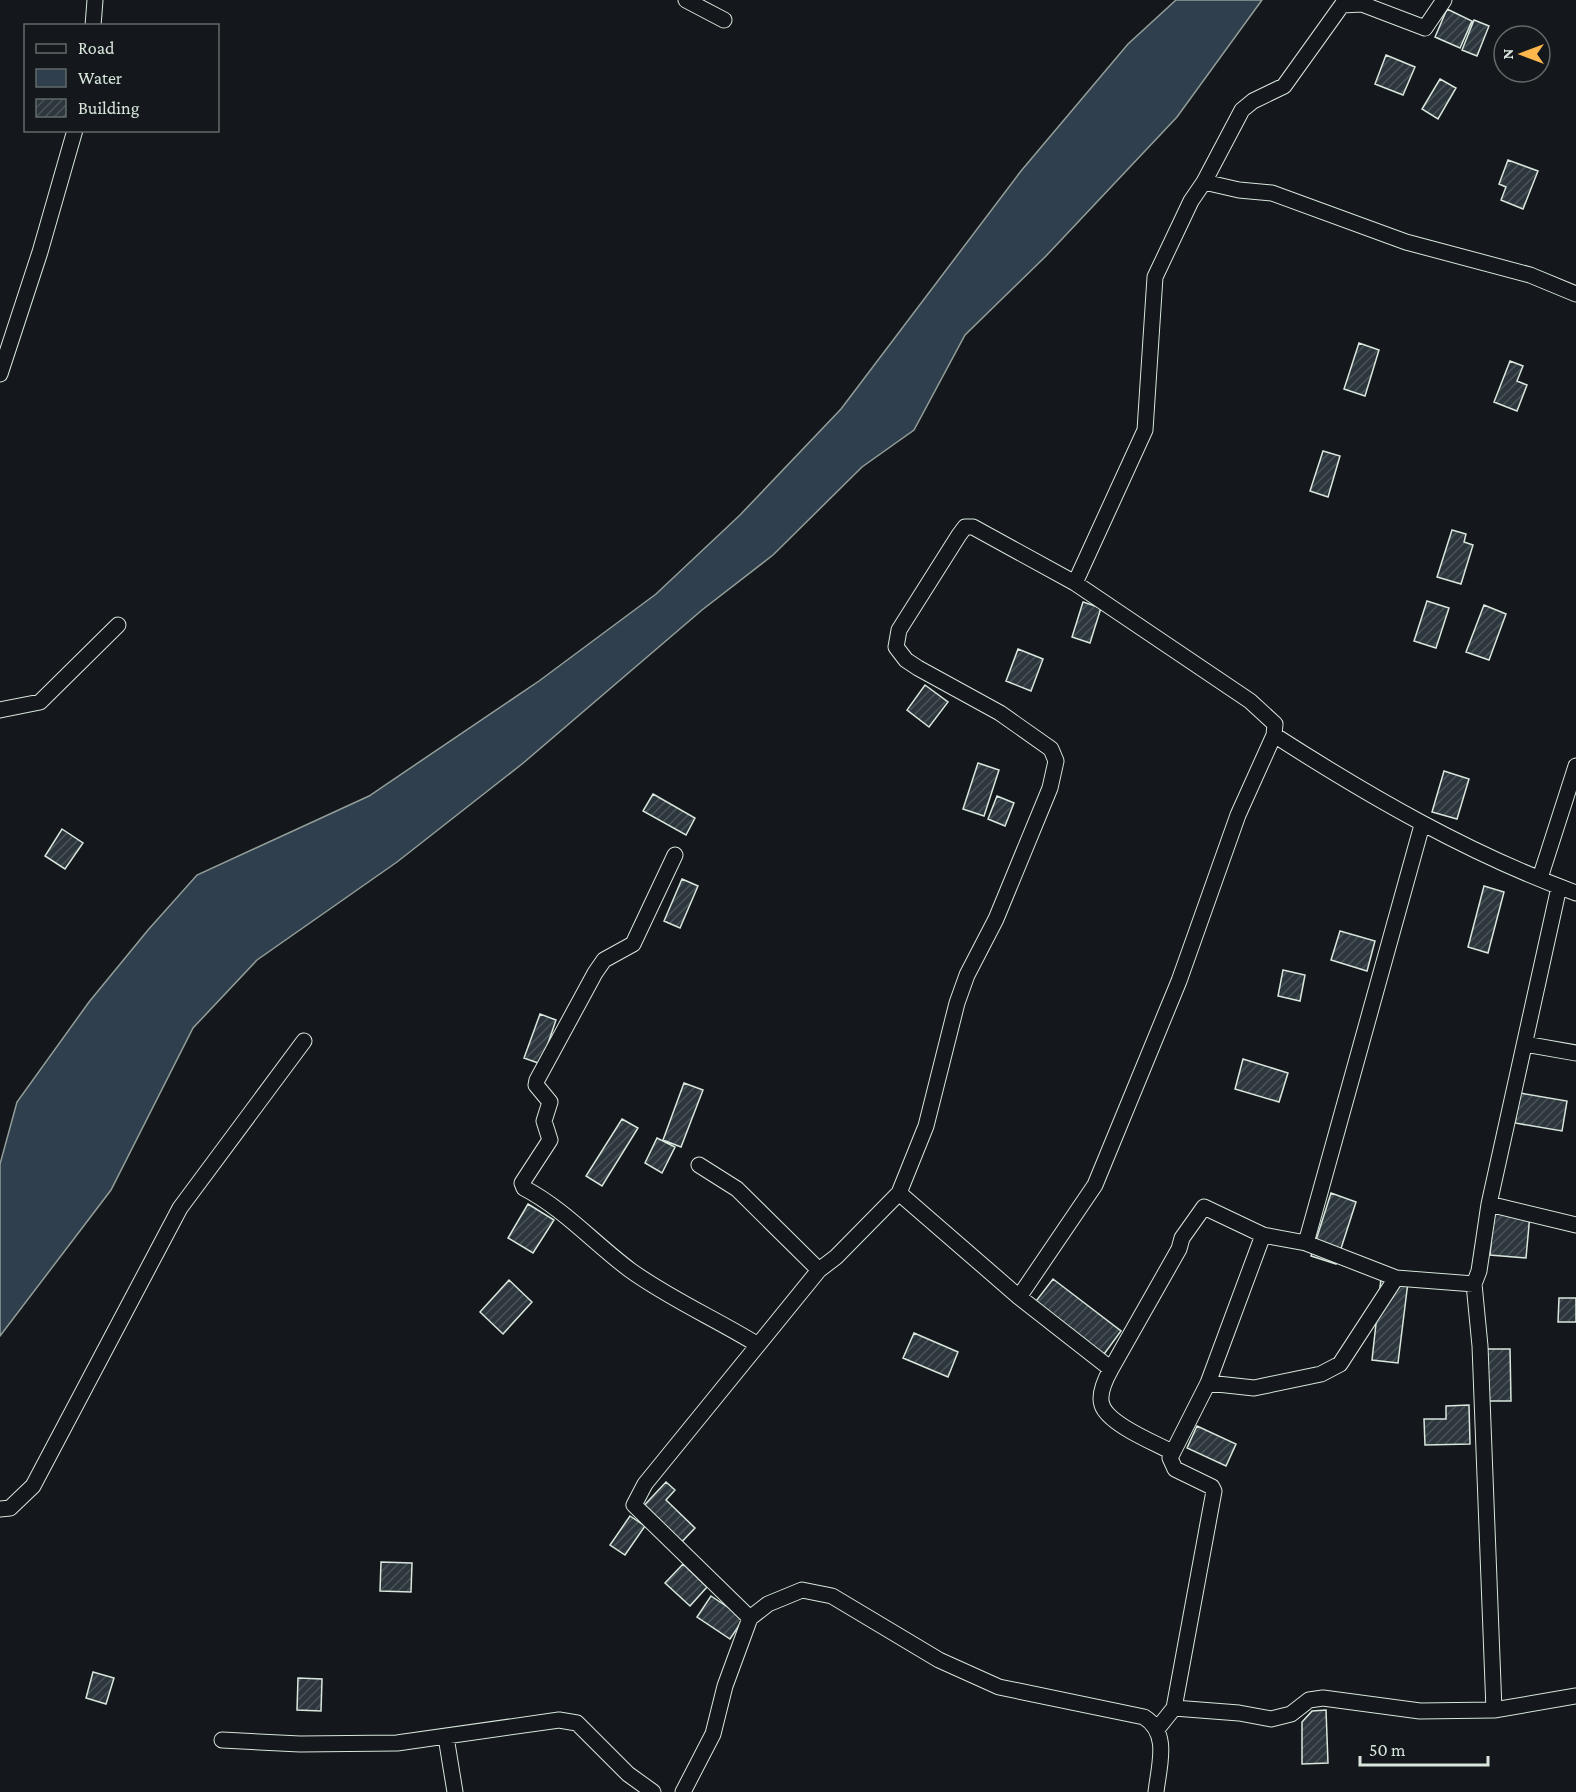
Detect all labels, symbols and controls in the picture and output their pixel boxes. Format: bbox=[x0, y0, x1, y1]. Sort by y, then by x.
legend bbox=[24, 24, 219, 132]
north arrow bbox=[1492, 24, 1552, 84]
text: Road bbox=[78, 38, 115, 58]
text: N bbox=[1499, 48, 1516, 59]
text: Water bbox=[78, 68, 123, 88]
text: Building bbox=[78, 98, 140, 118]
scale bar bbox=[1360, 1729, 1488, 1767]
text: 50 m bbox=[1369, 1740, 1406, 1760]

